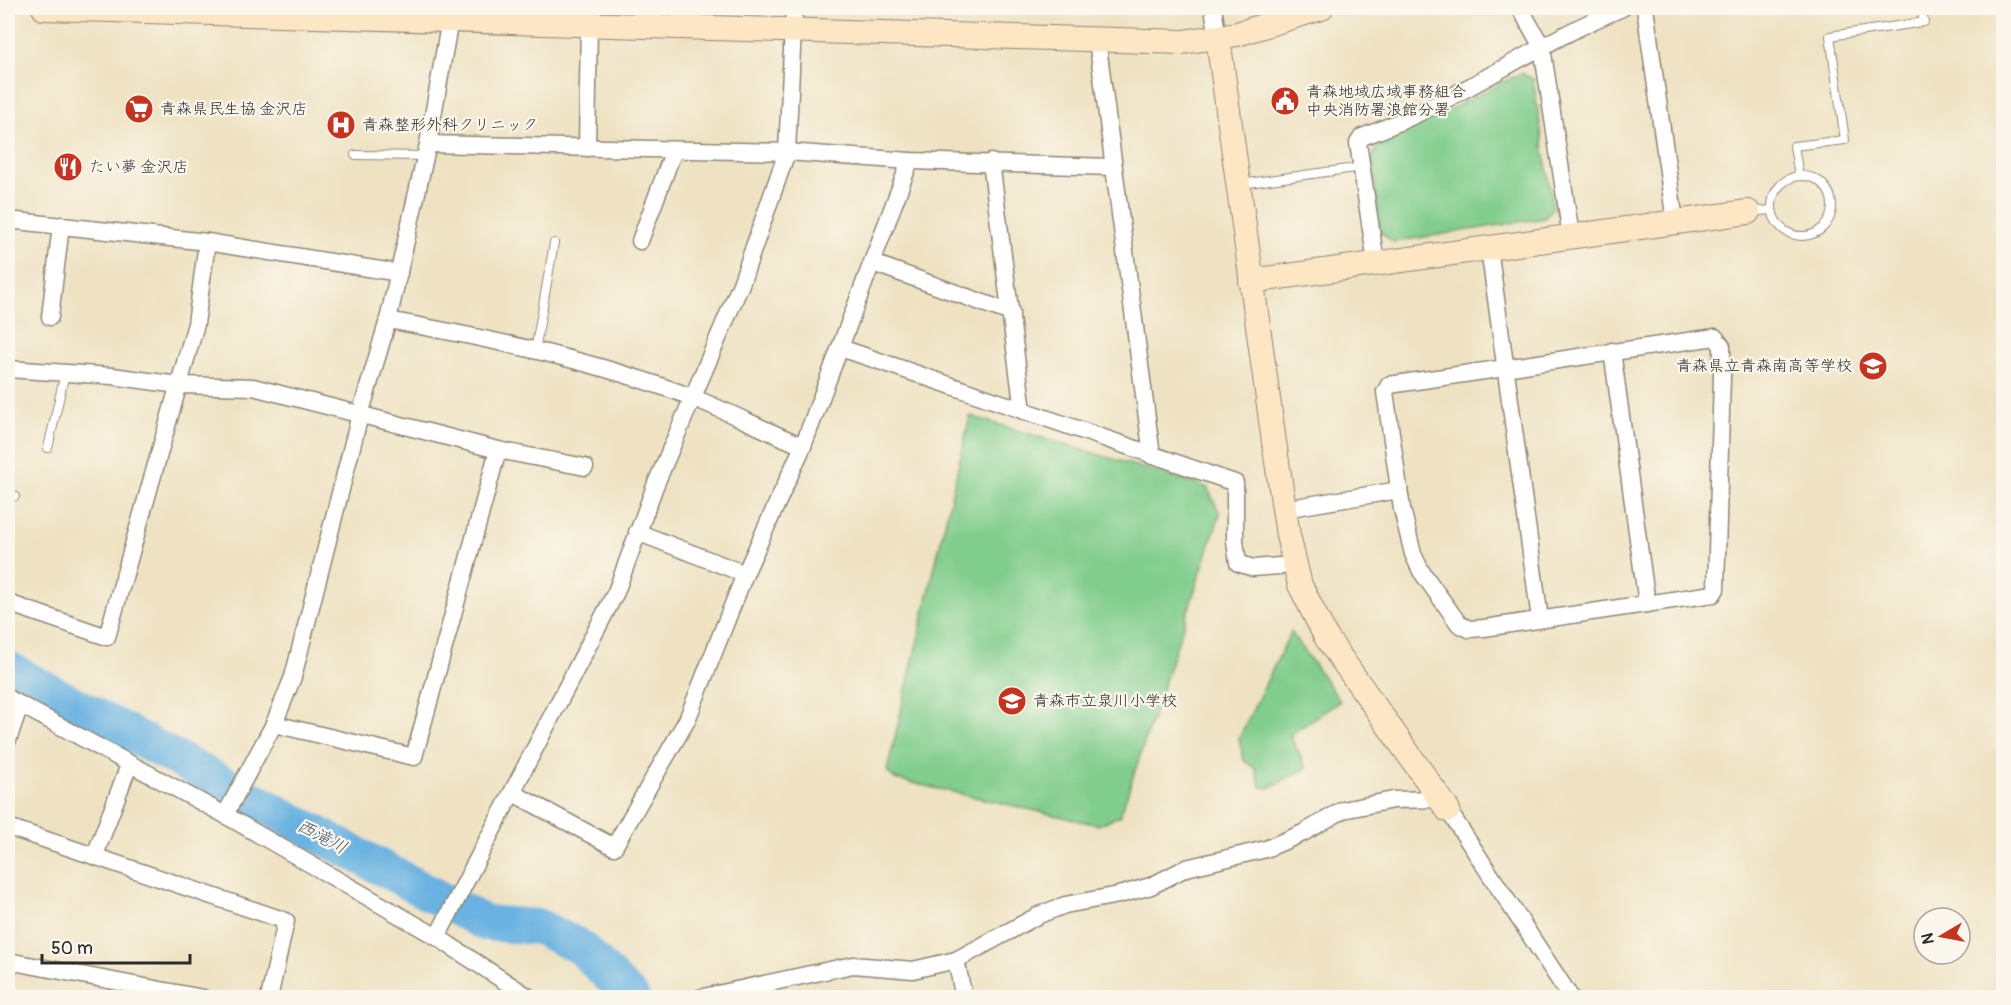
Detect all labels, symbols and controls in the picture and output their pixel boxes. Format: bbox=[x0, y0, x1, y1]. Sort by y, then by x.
place label: 青森地域広域事務組合 中央消防署浪館分署 bbox=[1306, 82, 1466, 120]
public building icon: 青森地域広域事務組合 中央消防署浪館分署 bbox=[1269, 85, 1301, 117]
supermarket icon: 青森県民生協 金沢店 bbox=[123, 93, 155, 125]
place label: 青森県民生協 金沢店 bbox=[160, 99, 307, 119]
hospital icon: 青森整形外科クリニック bbox=[325, 109, 357, 141]
place label: 青森整形外科クリニック bbox=[362, 115, 538, 135]
restaurant icon: たい夢 金沢店 bbox=[52, 151, 84, 183]
place label: たい夢 金沢店 bbox=[89, 157, 188, 177]
school or university icon: 青森県立青森南高等学校 bbox=[1857, 350, 1889, 382]
place label: 青森県立青森南高等学校 bbox=[1676, 356, 1852, 376]
school or university icon: 青森市立泉川小学校 bbox=[996, 685, 1028, 717]
place label: 青森市立泉川小学校 bbox=[1033, 691, 1177, 711]
water label: 西滝川 bbox=[293, 814, 351, 860]
north arrow bbox=[1912, 906, 1972, 966]
scale bar bbox=[42, 927, 190, 965]
text: N bbox=[1917, 931, 1939, 945]
text: 50 m bbox=[51, 937, 93, 960]

